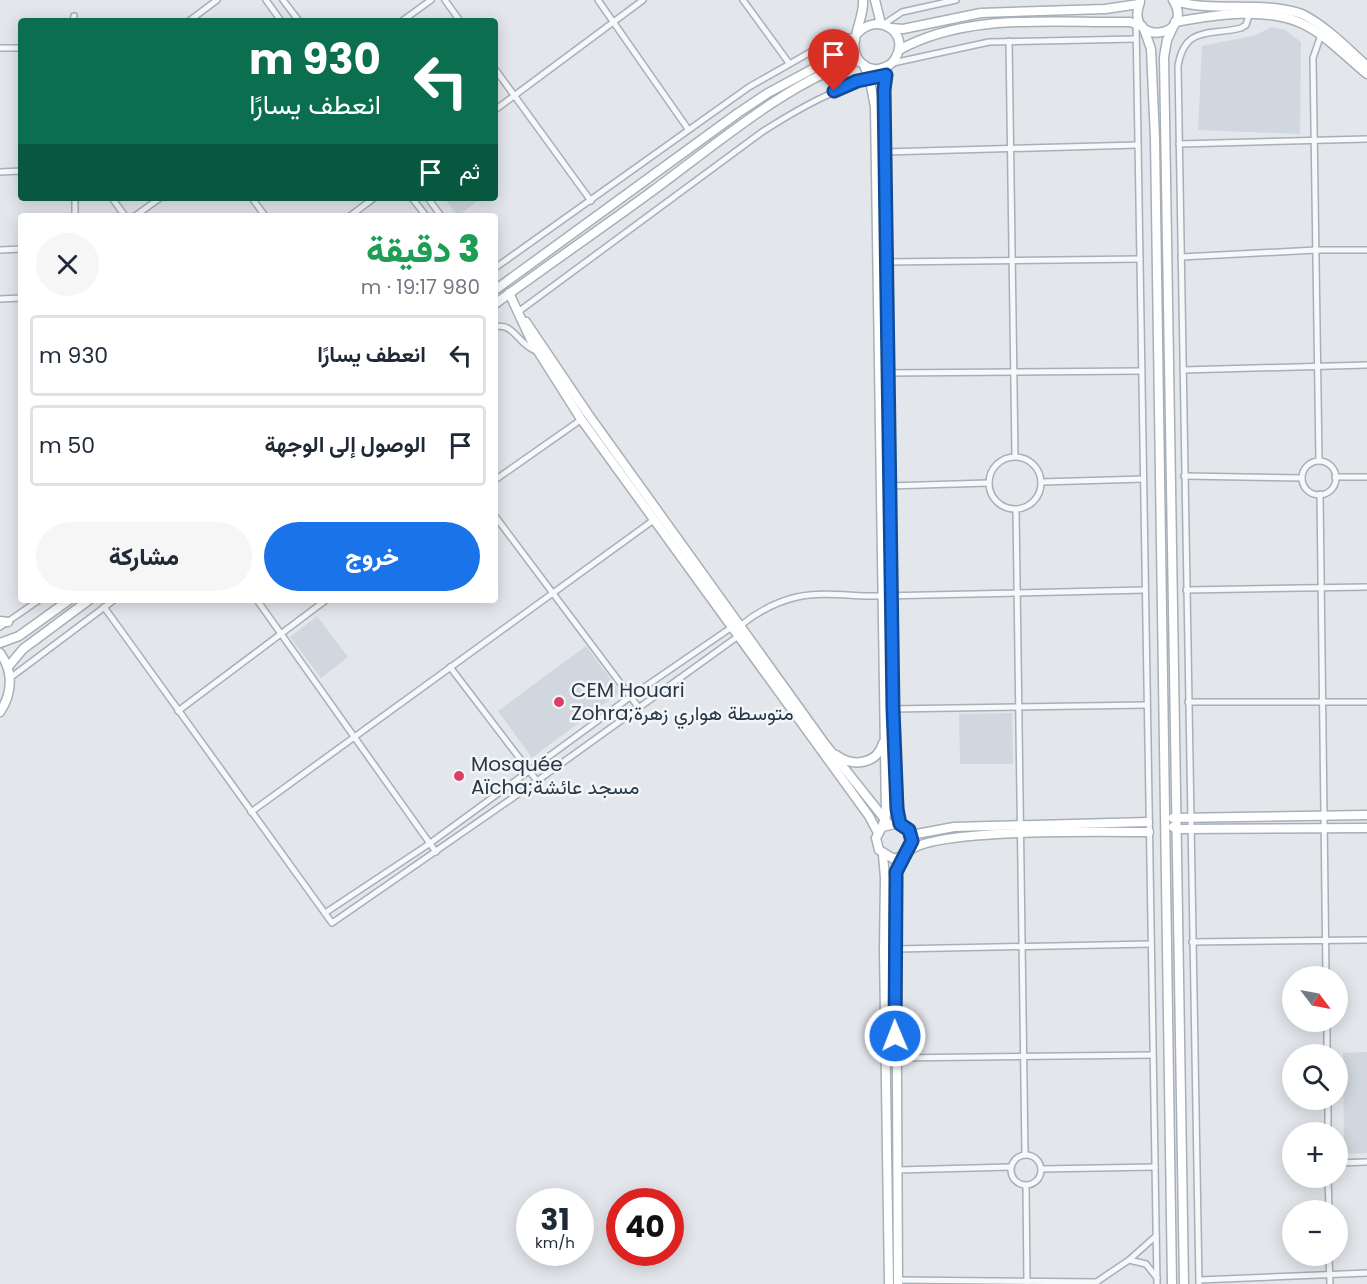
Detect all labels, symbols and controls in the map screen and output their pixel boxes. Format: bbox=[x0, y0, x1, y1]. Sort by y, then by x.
pin bbox=[808, 29, 859, 91]
text: 930 m bbox=[249, 30, 381, 89]
icon: arrive bbox=[817, 38, 850, 71]
icon: left bbox=[402, 42, 480, 120]
text: انعطف يسارًا bbox=[249, 86, 381, 123]
icon: arrive bbox=[414, 156, 447, 189]
text: ثم bbox=[459, 156, 480, 187]
text: 3 دقيقة bbox=[366, 224, 480, 275]
button: close bbox=[36, 233, 99, 296]
text: 980 m · 19:17 bbox=[361, 273, 480, 301]
text: انعطف يسارًا bbox=[317, 339, 426, 370]
icon: left bbox=[444, 339, 477, 372]
text: 930 m bbox=[39, 340, 108, 371]
text: الوصول إلى الوجهة bbox=[265, 429, 426, 460]
icon: arrive bbox=[444, 429, 477, 462]
text: 50 m bbox=[39, 430, 95, 461]
button: مشاركة bbox=[36, 522, 252, 591]
button: خروج bbox=[264, 522, 480, 591]
place label: CEM Houari Zohra;متوسطة هواري زهرة bbox=[571, 676, 794, 730]
marker: CEM Houari Zohra;متوسطة هواري زهرة bbox=[552, 695, 566, 709]
place label: Mosquée Aïcha;مسجد عائشة bbox=[471, 750, 639, 801]
marker: Mosquée Aïcha;مسجد عائشة bbox=[452, 769, 466, 783]
north arrow bbox=[1282, 966, 1348, 1032]
map controls bbox=[1282, 966, 1348, 1266]
position arrow bbox=[863, 1004, 927, 1068]
button: search bbox=[1282, 1044, 1348, 1110]
button: + bbox=[1282, 1122, 1348, 1188]
speed limit sign: 40 bbox=[606, 1188, 684, 1266]
text: 31 bbox=[540, 1198, 570, 1241]
button: − bbox=[1282, 1200, 1348, 1266]
text: km/h bbox=[535, 1232, 575, 1253]

